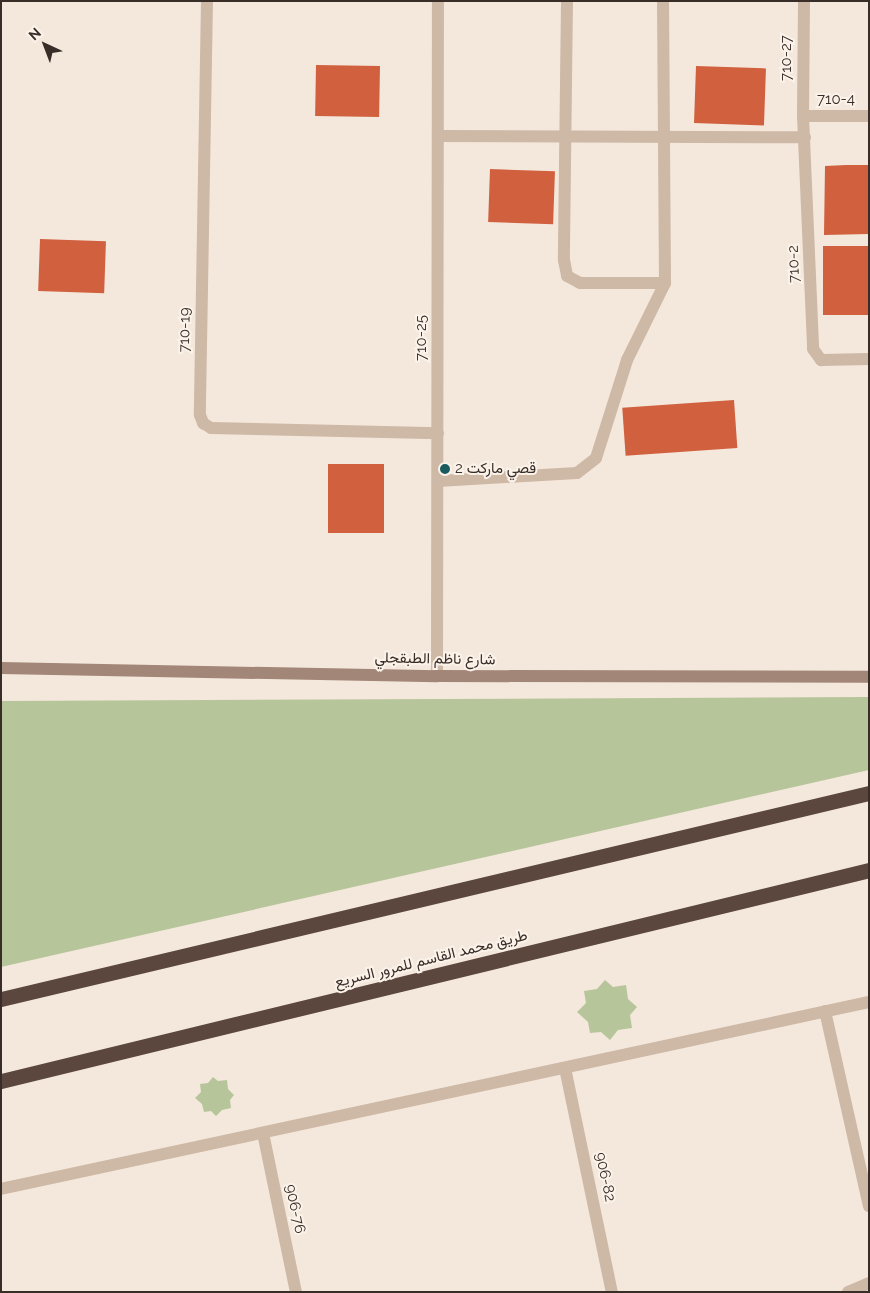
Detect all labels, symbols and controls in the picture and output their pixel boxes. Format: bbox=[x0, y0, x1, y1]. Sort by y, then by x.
north arrow bbox=[20, 20, 70, 70]
text: N bbox=[25, 25, 44, 44]
street label: 710-27 bbox=[778, 35, 796, 81]
street label: 710-4 bbox=[817, 91, 855, 109]
street label: 710-2 bbox=[784, 245, 804, 283]
street label: 710-19 bbox=[176, 307, 194, 353]
street label: 710-25 bbox=[413, 315, 431, 361]
place label: قصي ماركت 2 bbox=[455, 460, 536, 478]
marker: قصي ماركت 2 bbox=[439, 463, 451, 475]
street label: شارع ناظم الطبقجلي bbox=[375, 649, 495, 669]
street label: طريق محمد القاسم للمرور السريع bbox=[333, 926, 529, 992]
street label: 906-82 bbox=[591, 1151, 619, 1203]
street label: 906-76 bbox=[281, 1183, 309, 1235]

